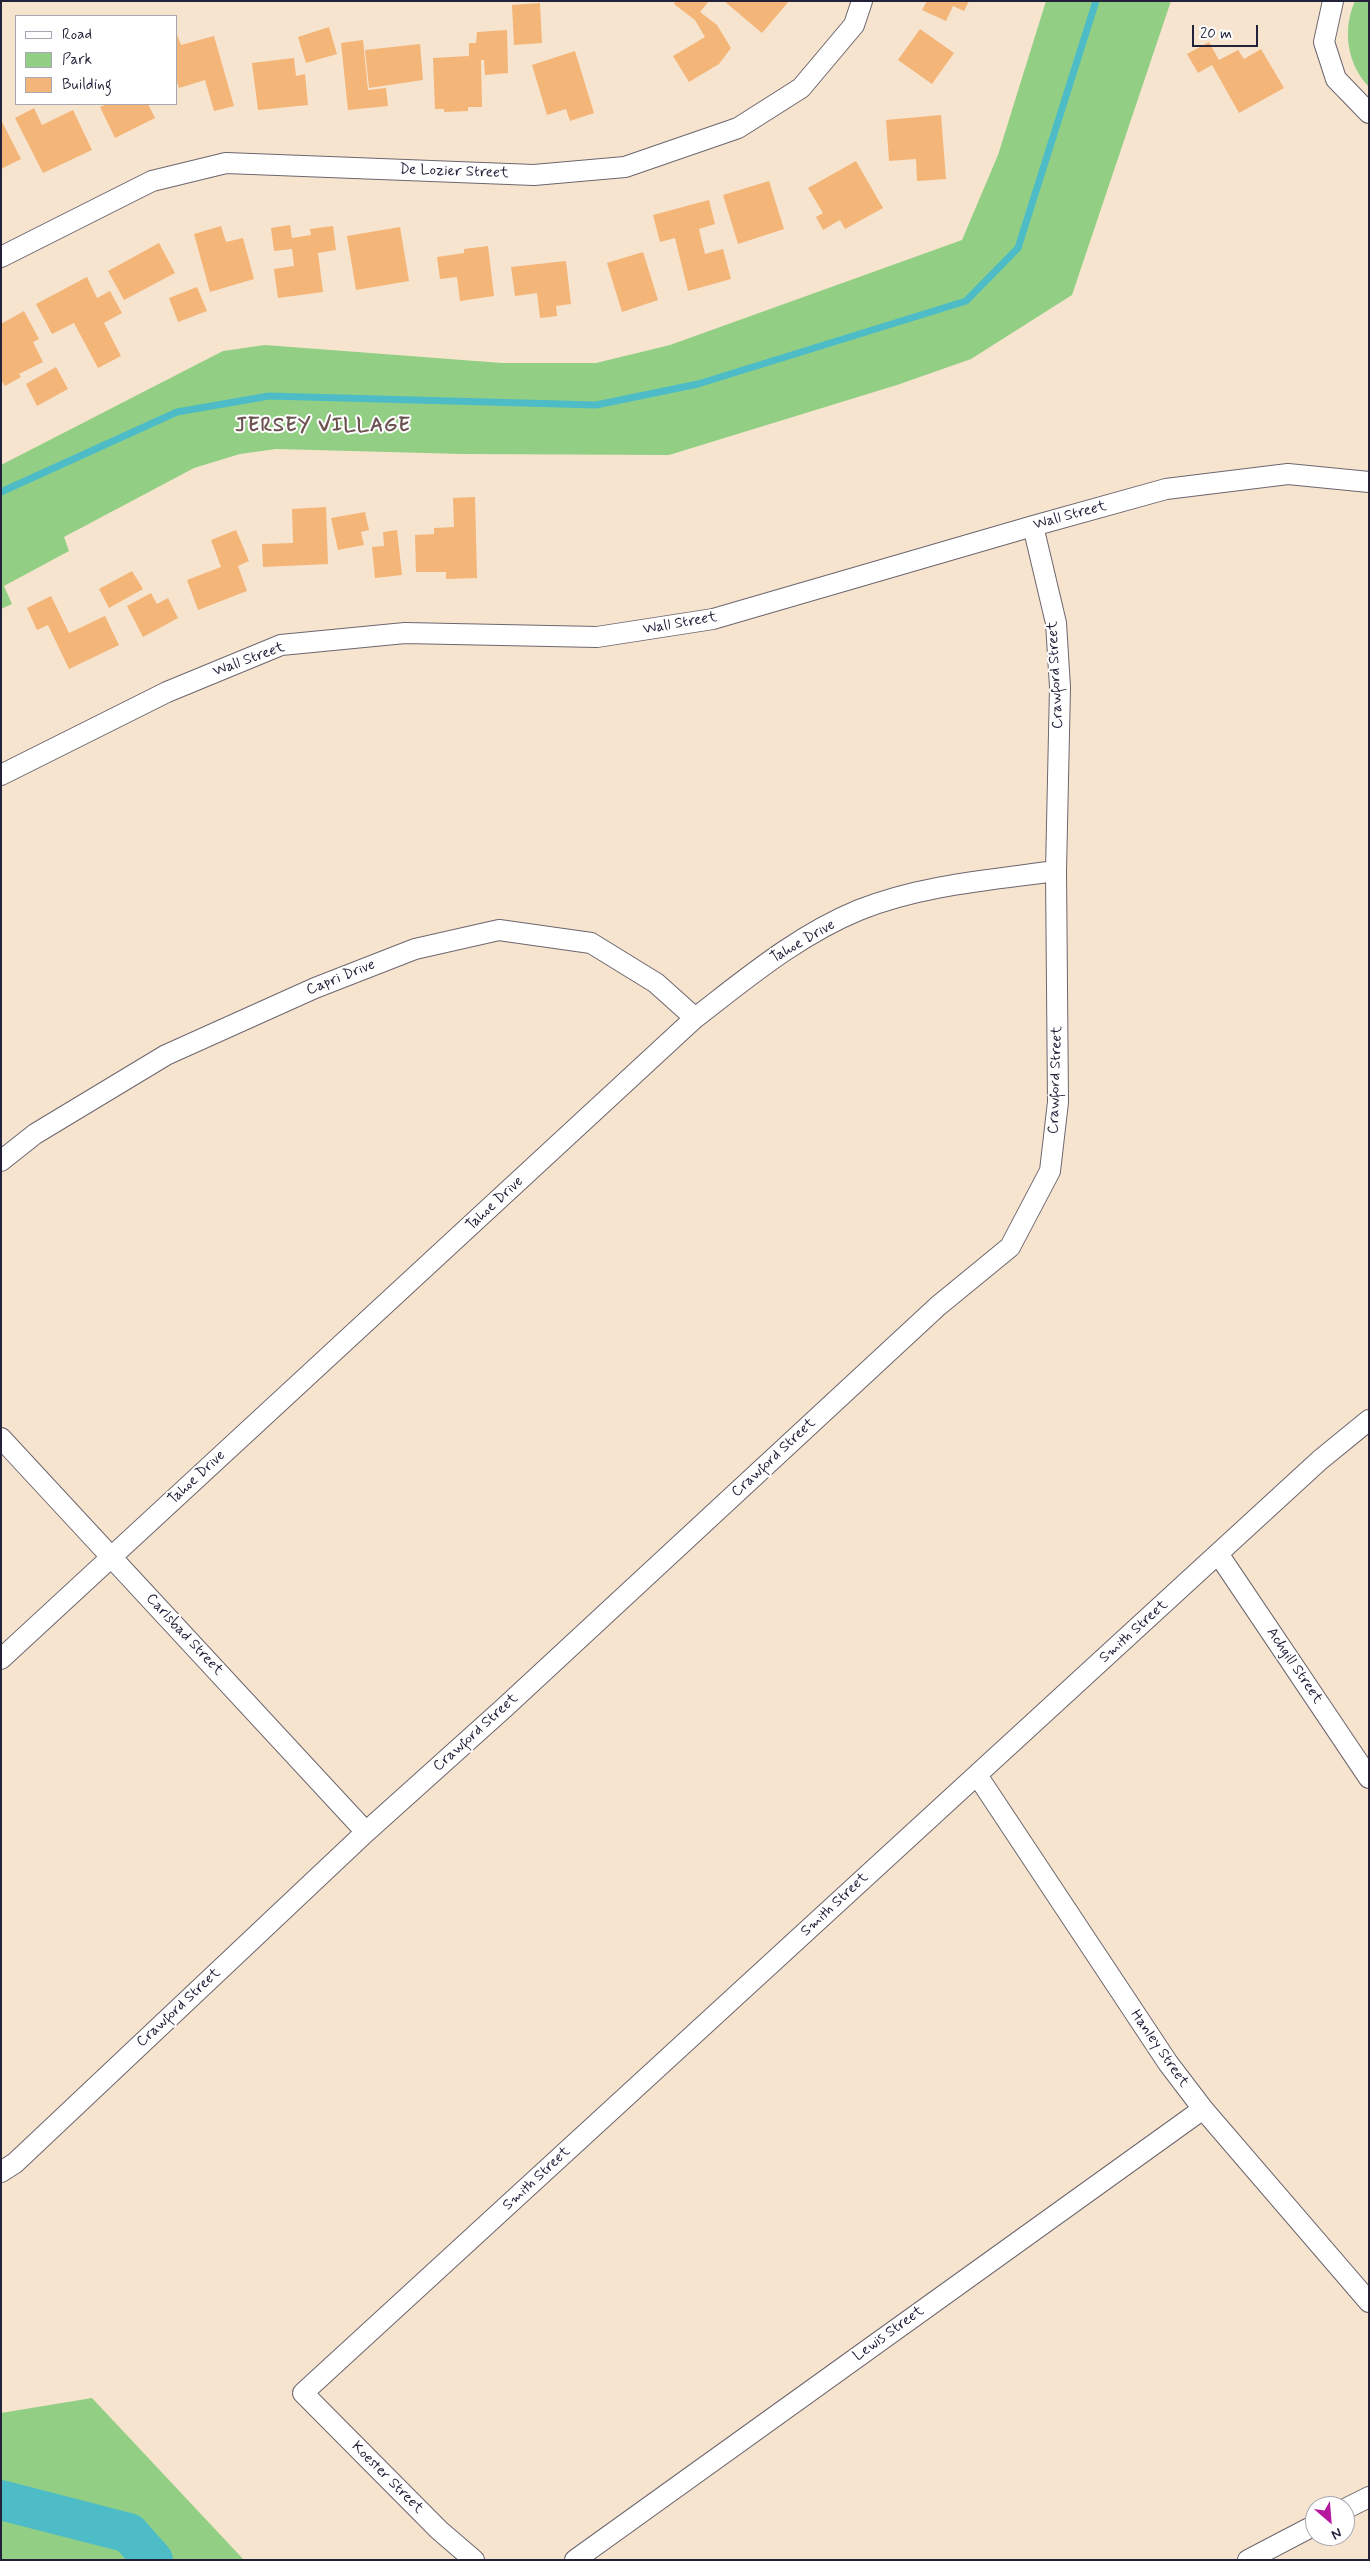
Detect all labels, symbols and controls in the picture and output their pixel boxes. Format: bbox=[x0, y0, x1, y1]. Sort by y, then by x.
legend bbox=[15, 15, 178, 105]
scale bar bbox=[1195, 15, 1261, 47]
text: 20 m bbox=[1200, 24, 1232, 44]
text: Road bbox=[62, 25, 92, 45]
text: Park bbox=[62, 50, 92, 70]
text: Building bbox=[62, 75, 112, 95]
street label: De Lozier Street bbox=[399, 161, 509, 183]
district label: JERSEY VILLAGE bbox=[234, 415, 412, 439]
street label: Wall Street bbox=[1031, 498, 1109, 534]
street label: Wall Street bbox=[642, 609, 718, 639]
street label: Crawford Street bbox=[1044, 621, 1068, 729]
street label: Wall Street bbox=[211, 639, 287, 681]
street label: Tahoe Drive bbox=[767, 916, 839, 968]
street label: Capri Drive bbox=[304, 956, 378, 1000]
street label: Crawford Street bbox=[1045, 1026, 1067, 1134]
street label: Tahoe Drive bbox=[463, 1173, 527, 1235]
street label: Crawford Street bbox=[728, 1415, 820, 1501]
street label: Tahoe Drive bbox=[165, 1447, 229, 1509]
street label: Carlsbad Street bbox=[141, 1590, 227, 1680]
street label: Smith Street bbox=[1096, 1597, 1172, 1667]
street label: Achgill Street bbox=[1262, 1624, 1326, 1708]
street label: Crawford Street bbox=[430, 1690, 522, 1776]
street label: Smith Street bbox=[798, 1869, 872, 1941]
street label: Crawford Street bbox=[133, 1965, 225, 2051]
street label: Hanley Street bbox=[1126, 2007, 1192, 2091]
street label: Smith Street bbox=[500, 2143, 574, 2215]
street label: Lewis Street bbox=[850, 2302, 928, 2366]
street label: Koester Street bbox=[347, 2438, 427, 2518]
north arrow bbox=[1305, 2496, 1355, 2546]
text: N bbox=[1328, 2523, 1345, 2544]

